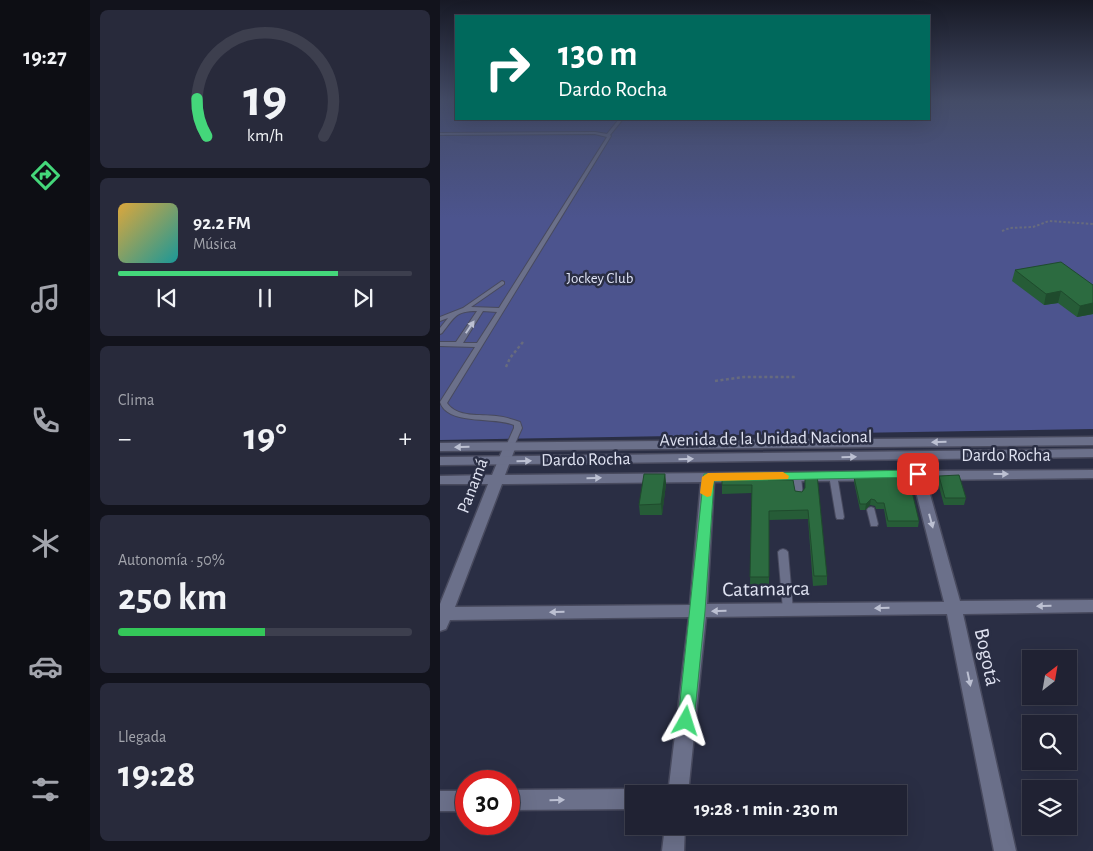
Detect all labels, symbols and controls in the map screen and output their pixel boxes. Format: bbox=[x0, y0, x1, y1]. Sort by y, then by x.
icon: right bbox=[475, 35, 540, 100]
text: 130 m bbox=[558, 37, 637, 72]
text: 19:27 bbox=[23, 46, 67, 68]
text: 19 bbox=[243, 73, 287, 125]
text: Dardo Rocha bbox=[558, 78, 667, 100]
text: km/h bbox=[247, 127, 283, 145]
icon: directions bbox=[28, 158, 63, 193]
text: 92.2 FM bbox=[193, 214, 251, 233]
text: Música bbox=[193, 236, 237, 252]
park label: Jockey Club bbox=[567, 271, 634, 286]
icon: music bbox=[28, 281, 63, 316]
icon: previous bbox=[153, 284, 181, 312]
icon: pause bbox=[251, 284, 279, 312]
icon: next bbox=[349, 284, 377, 312]
one-way arrow bbox=[465, 320, 475, 334]
text: Clima bbox=[118, 392, 154, 408]
icon: phone bbox=[28, 403, 63, 438]
text: 19° bbox=[243, 419, 287, 457]
text: − bbox=[118, 425, 131, 453]
text: + bbox=[399, 425, 412, 453]
street label: Avenida de la Unidad Nacional bbox=[659, 428, 873, 450]
one-way arrow bbox=[931, 439, 947, 447]
one-way arrow bbox=[454, 443, 470, 451]
street label: Dardo Rocha bbox=[961, 447, 1051, 465]
street label: Dardo Rocha bbox=[541, 450, 631, 470]
one-way arrow bbox=[841, 453, 857, 461]
pin bbox=[897, 453, 939, 495]
one-way arrow bbox=[678, 455, 694, 463]
street label: Panamá bbox=[454, 456, 492, 516]
one-way arrow bbox=[516, 457, 532, 465]
icon: arrive bbox=[904, 460, 932, 488]
one-way arrow bbox=[993, 470, 1009, 478]
one-way arrow bbox=[586, 474, 602, 482]
one-way arrow bbox=[927, 514, 935, 529]
icon: climate bbox=[28, 526, 63, 561]
text: Autonomía · 50% bbox=[118, 552, 225, 568]
street label: Catamarca bbox=[722, 578, 810, 600]
text: 250 km bbox=[118, 579, 227, 617]
one-way arrow bbox=[1036, 603, 1052, 611]
one-way arrow bbox=[874, 605, 890, 613]
one-way arrow bbox=[711, 607, 727, 615]
one-way arrow bbox=[549, 609, 565, 617]
street label: Bogotá bbox=[971, 626, 1003, 688]
icon: car bbox=[28, 649, 63, 684]
north arrow bbox=[1022, 650, 1078, 705]
map controls bbox=[1022, 650, 1077, 835]
one-way arrow bbox=[965, 672, 973, 687]
position arrow bbox=[659, 694, 711, 746]
button: search bbox=[1022, 715, 1077, 770]
text: Llegada bbox=[118, 729, 166, 745]
text: 19:28 bbox=[118, 756, 195, 794]
speed limit sign: 30 bbox=[455, 770, 520, 835]
icon: filters bbox=[28, 772, 63, 807]
button: layers bbox=[1022, 780, 1077, 835]
one-way arrow bbox=[550, 796, 566, 804]
text: 19:28 · 1 min · 230 m bbox=[694, 800, 838, 819]

